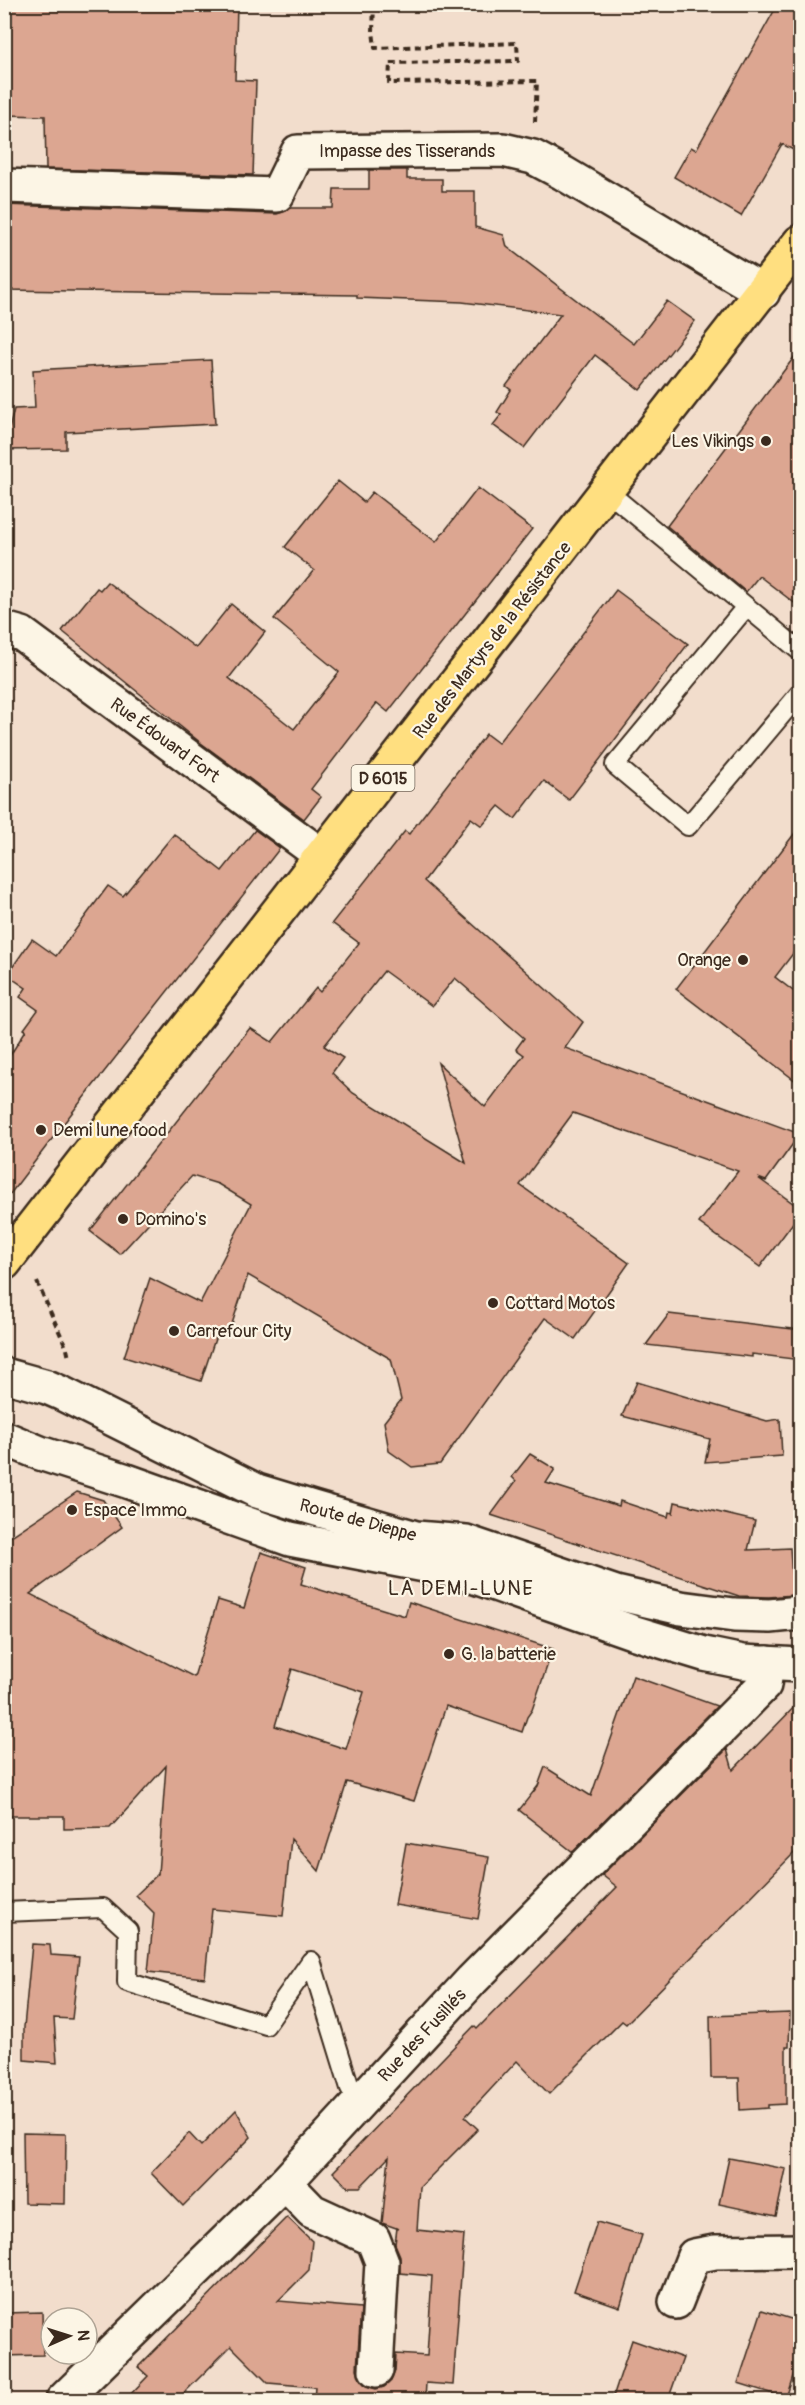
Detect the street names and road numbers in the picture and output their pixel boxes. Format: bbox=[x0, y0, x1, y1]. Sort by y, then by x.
street label: Impasse des Tisserands bbox=[319, 140, 495, 163]
street label: Rue des Martyrs de la Résistance bbox=[408, 537, 577, 744]
street label: Rue Édouard Fort bbox=[105, 693, 225, 788]
road number: D 6015 bbox=[352, 765, 415, 791]
street label: Route de Dieppe bbox=[297, 1494, 419, 1547]
street label: Rue des Fusillés bbox=[373, 1984, 471, 2087]

